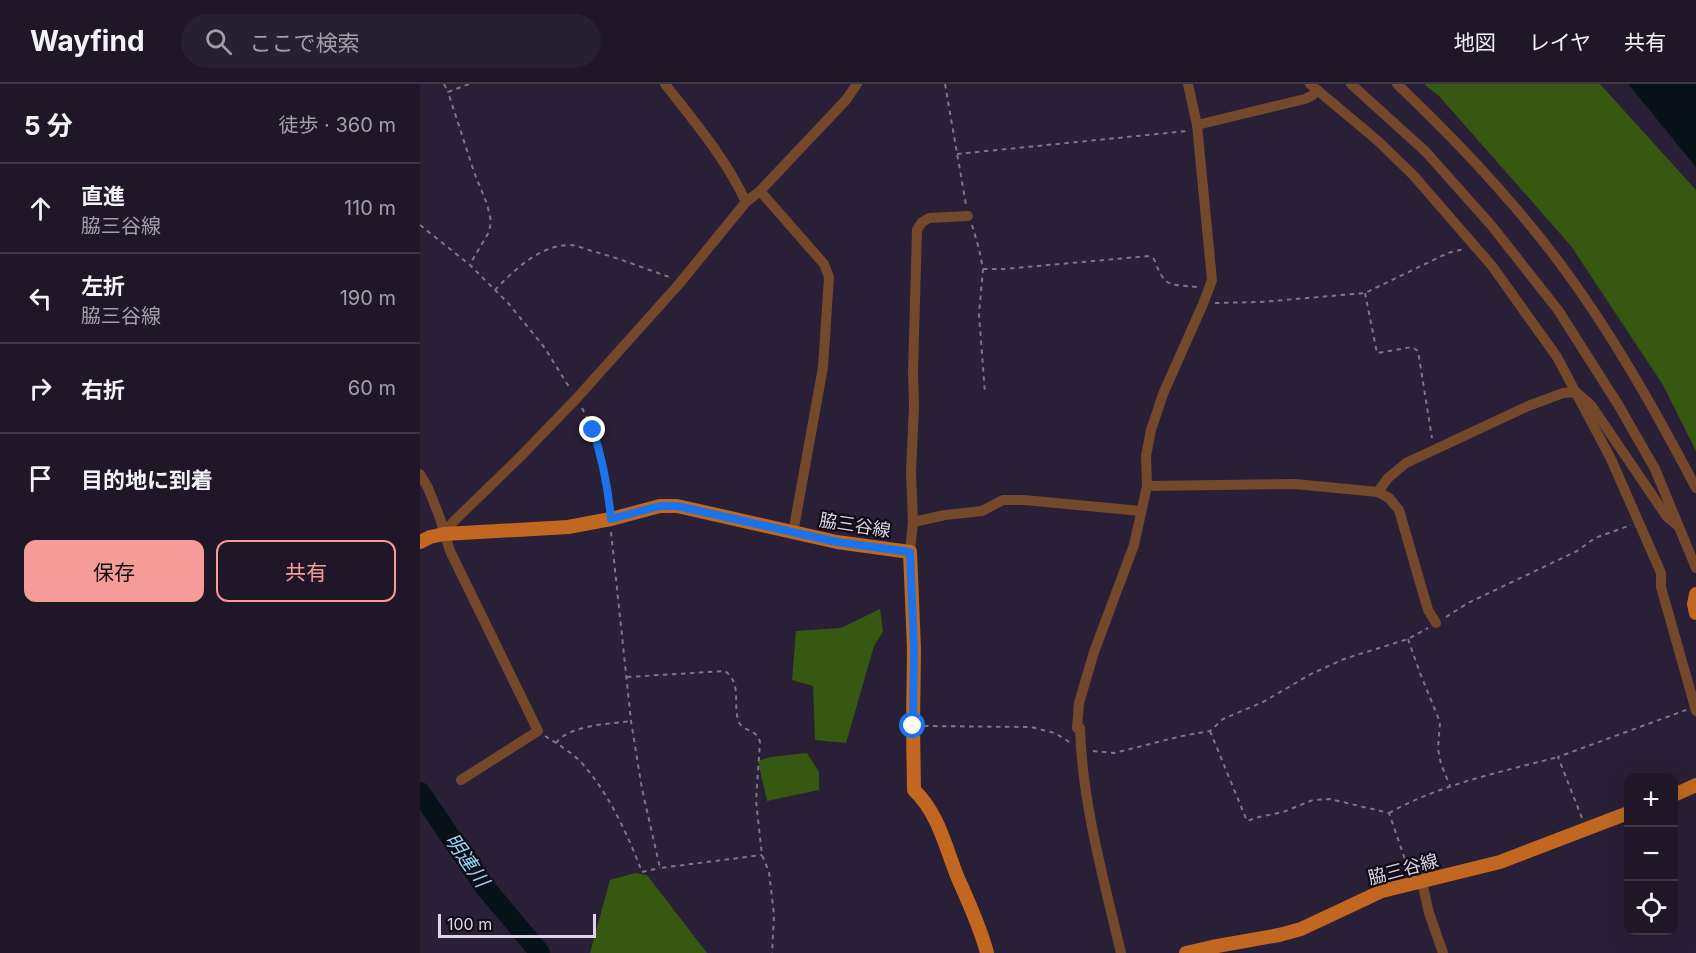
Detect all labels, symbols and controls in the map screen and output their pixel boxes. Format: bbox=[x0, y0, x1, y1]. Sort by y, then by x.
search box bbox=[181, 14, 601, 68]
text: Wayfind bbox=[30, 24, 145, 58]
icon: search bbox=[202, 25, 235, 58]
text: ここで検索 bbox=[250, 30, 360, 56]
text: 地図 bbox=[1454, 30, 1496, 55]
text: レイヤ bbox=[1529, 30, 1591, 55]
text: 共有 bbox=[1624, 30, 1666, 55]
text: 5 分 bbox=[24, 110, 73, 141]
text: 徒歩 · 360 m bbox=[278, 113, 396, 137]
text: 直進 bbox=[81, 183, 125, 209]
icon: ahead bbox=[24, 192, 57, 225]
text: 110 m bbox=[344, 196, 396, 220]
text: 脇三谷線 bbox=[81, 214, 161, 238]
text: 左折 bbox=[81, 273, 125, 299]
icon: left bbox=[24, 282, 57, 315]
text: 190 m bbox=[340, 286, 396, 310]
text: 脇三谷線 bbox=[81, 304, 161, 328]
icon: right bbox=[24, 372, 57, 405]
text: 60 m bbox=[348, 376, 396, 400]
text: 右折 bbox=[81, 377, 125, 403]
route end bbox=[579, 416, 605, 442]
icon: arrive bbox=[24, 462, 57, 495]
text: 目的地に到着 bbox=[81, 467, 213, 493]
street label: 脇三谷線 bbox=[818, 509, 892, 541]
button: 保存 bbox=[24, 540, 204, 602]
button: 共有 bbox=[216, 540, 396, 602]
route start bbox=[899, 712, 925, 738]
map controls bbox=[1624, 773, 1678, 935]
button: + bbox=[1624, 773, 1678, 827]
button: − bbox=[1624, 827, 1678, 881]
water label: 明連川 bbox=[440, 829, 495, 893]
street label: 脇三谷線 bbox=[1366, 850, 1440, 888]
button: locate bbox=[1624, 881, 1678, 935]
scale bar bbox=[438, 911, 596, 938]
text: 100 m bbox=[447, 914, 492, 934]

